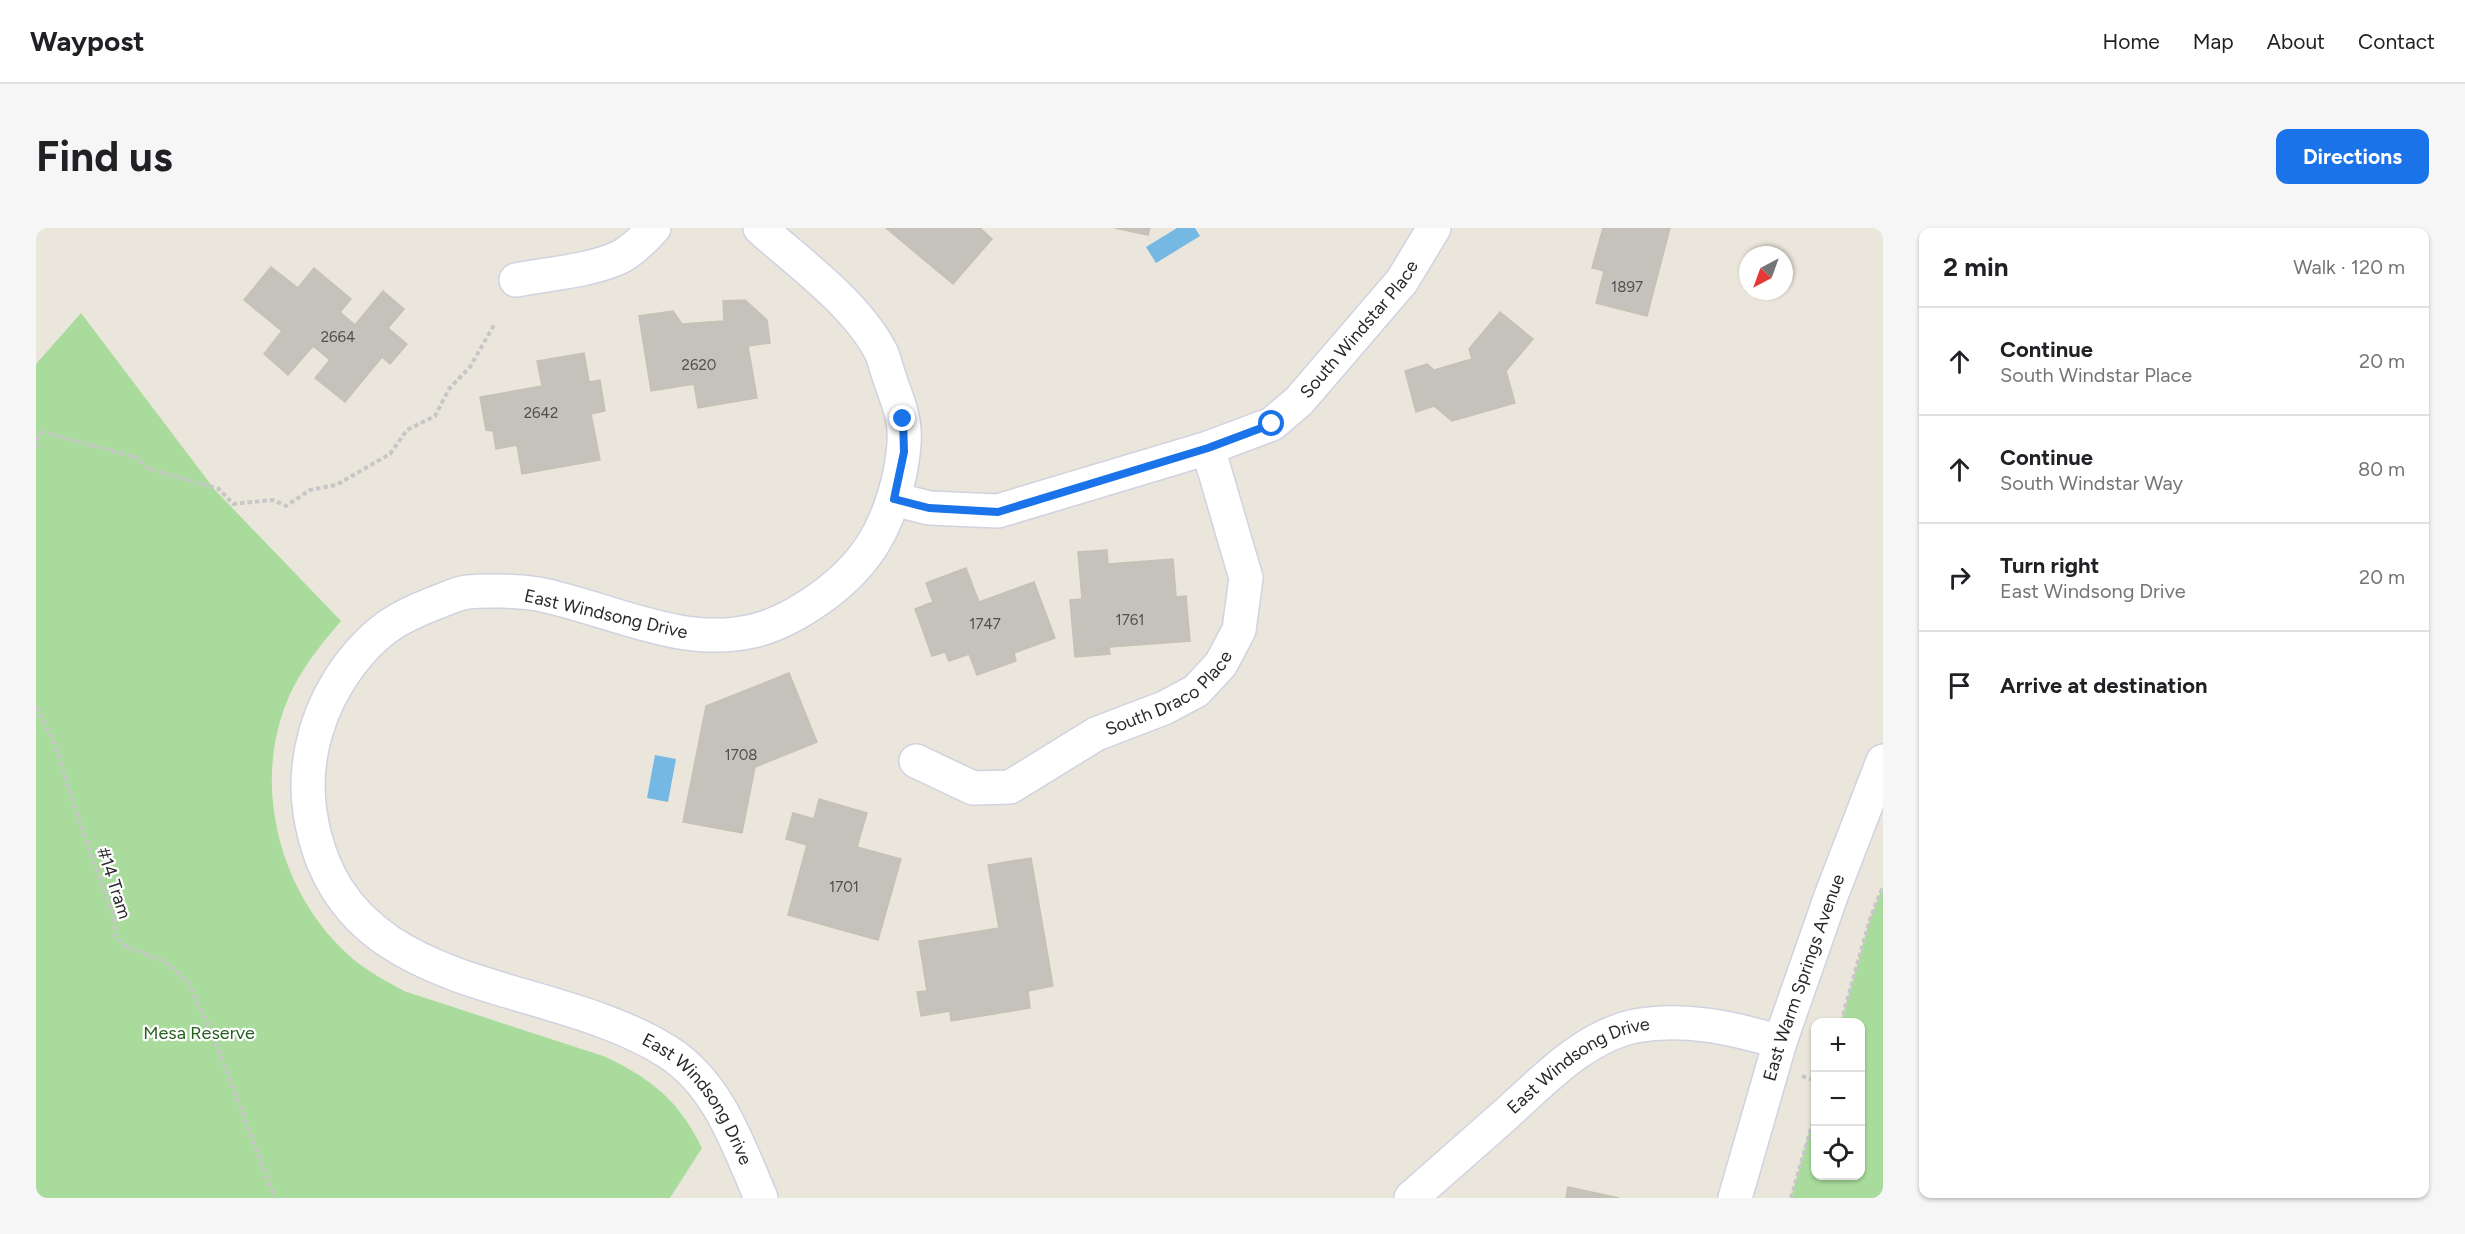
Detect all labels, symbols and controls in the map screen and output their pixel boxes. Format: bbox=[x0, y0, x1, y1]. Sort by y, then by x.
text: Waypost bbox=[30, 24, 144, 58]
text: Home bbox=[2103, 29, 2160, 54]
text: Map bbox=[2193, 29, 2234, 54]
text: About bbox=[2267, 29, 2325, 54]
text: Contact bbox=[2358, 29, 2435, 54]
button: Directions bbox=[2276, 129, 2429, 184]
text: Find us bbox=[36, 131, 173, 182]
north arrow bbox=[1739, 246, 1793, 300]
text: 2 min bbox=[1943, 251, 2009, 283]
text: Walk · 120 m bbox=[2293, 255, 2405, 279]
street label: South Windstar Place bbox=[1295, 256, 1423, 403]
house number: 1897 bbox=[1611, 278, 1643, 296]
house number: 2664 bbox=[321, 328, 355, 346]
text: Continue bbox=[2000, 336, 2093, 363]
icon: ahead bbox=[1943, 345, 1976, 378]
text: 20 m bbox=[2359, 349, 2405, 373]
house number: 2620 bbox=[682, 356, 716, 374]
text: South Windstar Place bbox=[2000, 363, 2192, 387]
house number: 2642 bbox=[524, 404, 558, 422]
route end bbox=[889, 405, 915, 431]
route start bbox=[1258, 410, 1284, 436]
text: Continue bbox=[2000, 444, 2093, 471]
icon: ahead bbox=[1943, 453, 1976, 486]
text: 80 m bbox=[2358, 457, 2405, 481]
text: South Windstar Way bbox=[2000, 471, 2183, 495]
text: Turn right bbox=[2000, 552, 2099, 579]
icon: right bbox=[1943, 561, 1976, 594]
text: 20 m bbox=[2359, 565, 2405, 589]
text: East Windsong Drive bbox=[2000, 579, 2186, 603]
street label: East Windsong Drive bbox=[522, 584, 690, 644]
house number: 1761 bbox=[1116, 611, 1144, 629]
house number: 1747 bbox=[969, 615, 1001, 633]
street label: South Draco Place bbox=[1102, 647, 1237, 740]
icon: arrive bbox=[1943, 669, 1976, 702]
text: Arrive at destination bbox=[2000, 672, 2208, 699]
house number: 1708 bbox=[724, 746, 758, 764]
street label: #14 Tram bbox=[92, 844, 136, 922]
street label: East Warm Springs Avenue bbox=[1758, 871, 1849, 1084]
house number: 1701 bbox=[829, 878, 859, 896]
street label: East Windsong Drive bbox=[1503, 1013, 1651, 1119]
map controls bbox=[1811, 1018, 1865, 1180]
button: + bbox=[1811, 1018, 1865, 1072]
park label: Mesa Reserve bbox=[143, 1022, 255, 1044]
street label: East Windsong Drive bbox=[638, 1028, 757, 1168]
button: − bbox=[1811, 1072, 1865, 1126]
button: locate bbox=[1811, 1126, 1865, 1180]

